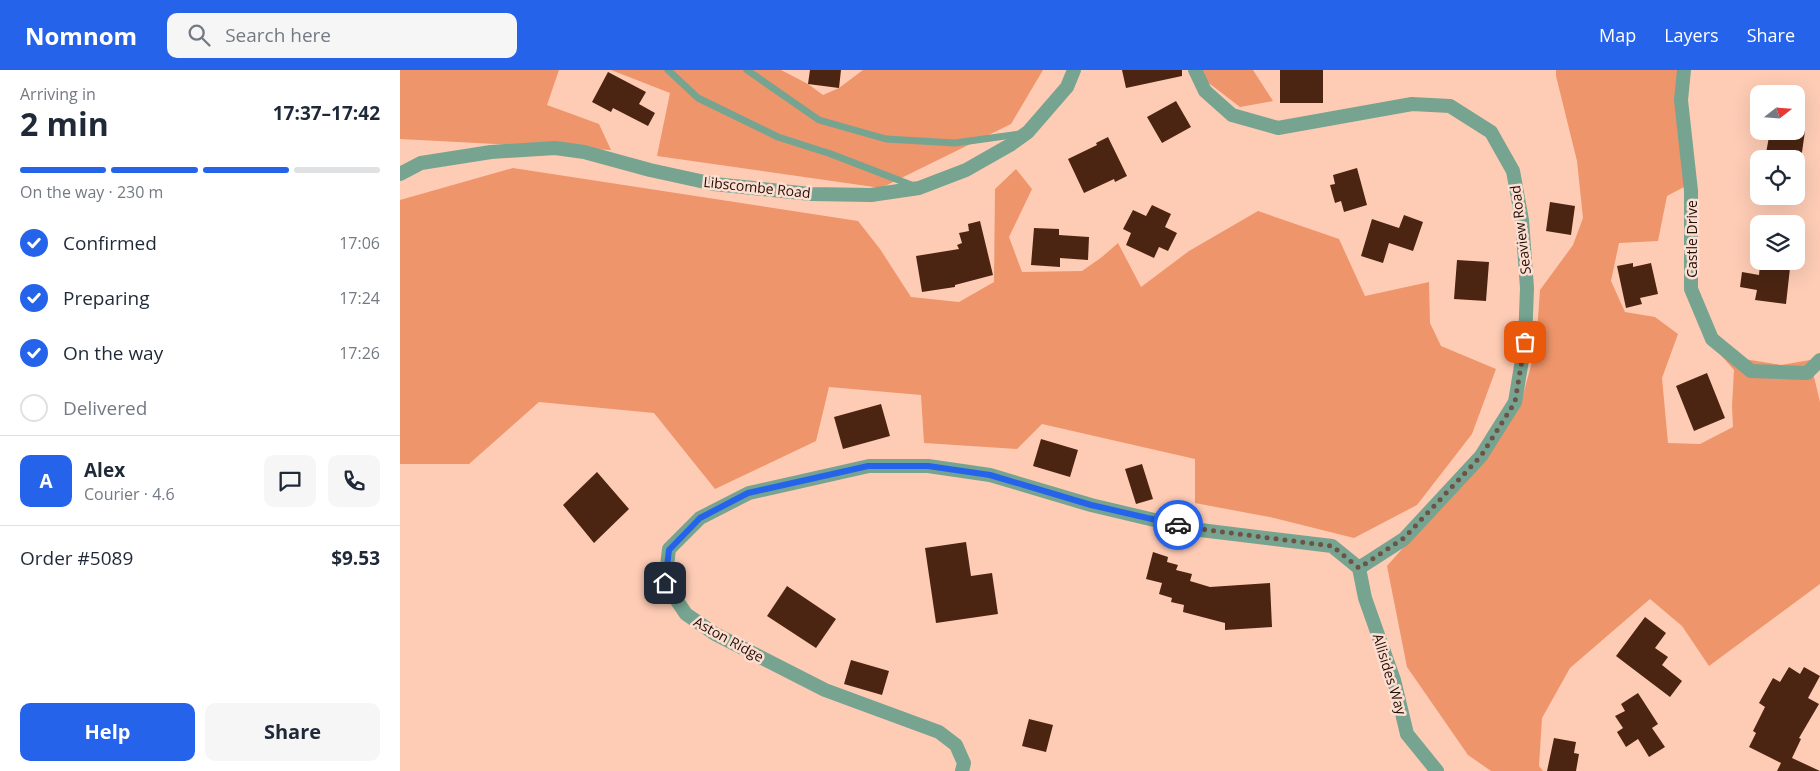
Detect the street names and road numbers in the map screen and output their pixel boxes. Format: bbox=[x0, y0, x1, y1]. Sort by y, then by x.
street label: Libscombe Road bbox=[702, 172, 812, 202]
street label: Seaview Road bbox=[1505, 184, 1535, 276]
street label: Castle Drive bbox=[1682, 200, 1701, 278]
street label: Aston Ridge bbox=[691, 612, 768, 666]
street label: Allisides Way bbox=[1369, 631, 1412, 718]

